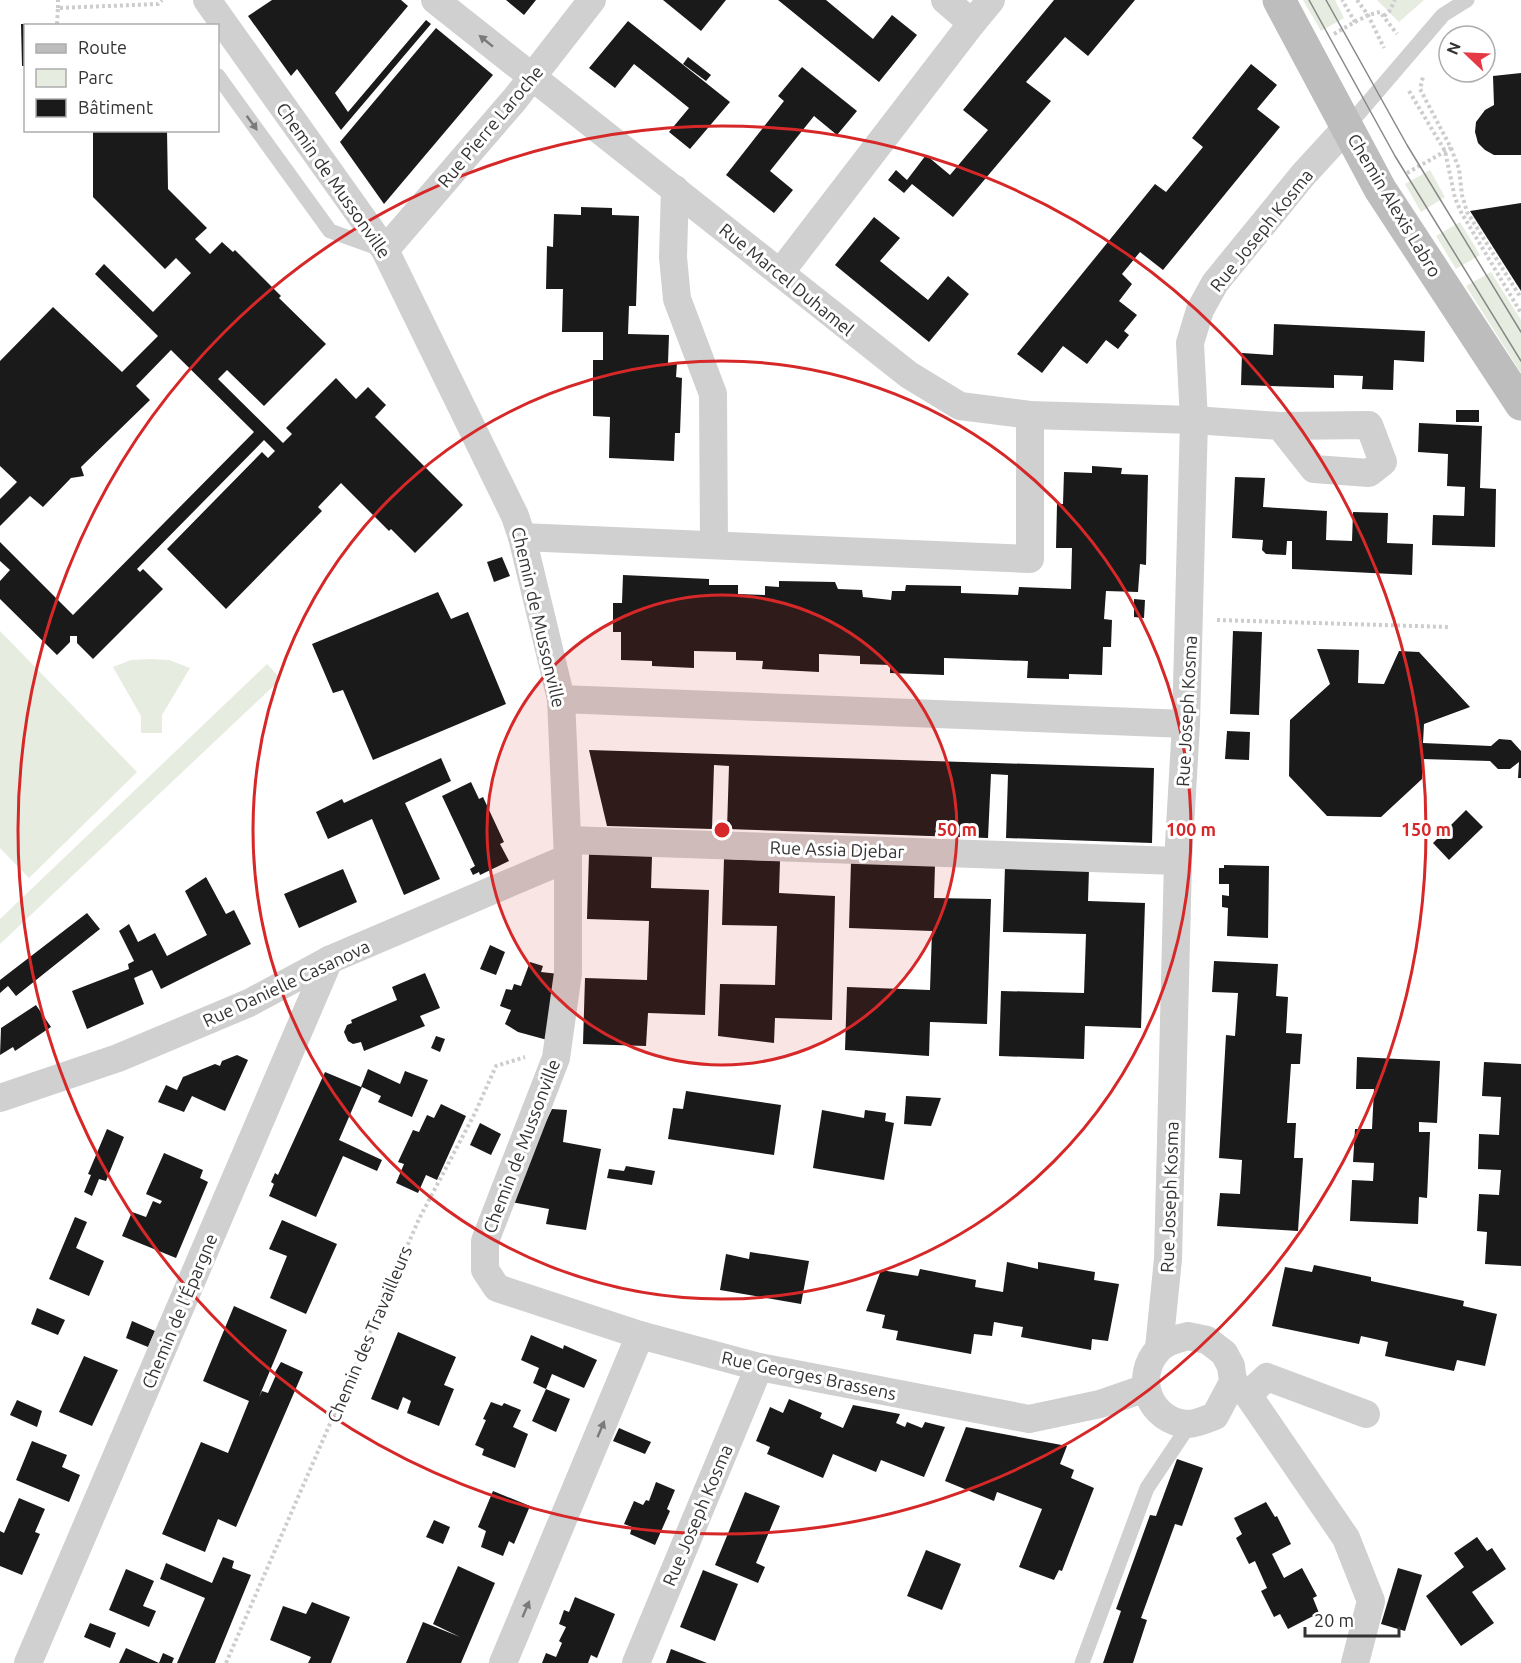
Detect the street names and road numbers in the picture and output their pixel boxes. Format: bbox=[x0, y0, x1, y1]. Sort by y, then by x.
street label: Rue Pierre Laroche bbox=[433, 61, 547, 191]
street label: Chemin de Mussonville bbox=[273, 98, 395, 262]
street label: Chemin Alexis Labro bbox=[1344, 130, 1446, 280]
street label: Rue Joseph Kosma bbox=[1206, 165, 1316, 295]
street label: Rue Marcel Duhamel bbox=[716, 219, 858, 340]
street label: Chemin de Mussonville bbox=[508, 525, 570, 709]
street label: Rue Joseph Kosma bbox=[1172, 635, 1200, 787]
street label: Rue Assia Djebar bbox=[769, 837, 905, 861]
street label: Rue Danielle Casanova bbox=[199, 936, 373, 1030]
street label: Chemin de Mussonville bbox=[479, 1056, 563, 1236]
street label: Rue Joseph Kosma bbox=[1156, 1121, 1182, 1273]
street label: Chemin de l'Épargne bbox=[136, 1230, 221, 1392]
street label: Chemin des Travailleurs bbox=[323, 1242, 415, 1425]
street label: Rue Georges Brassens bbox=[720, 1347, 898, 1403]
street label: Rue Joseph Kosma bbox=[658, 1441, 736, 1589]

